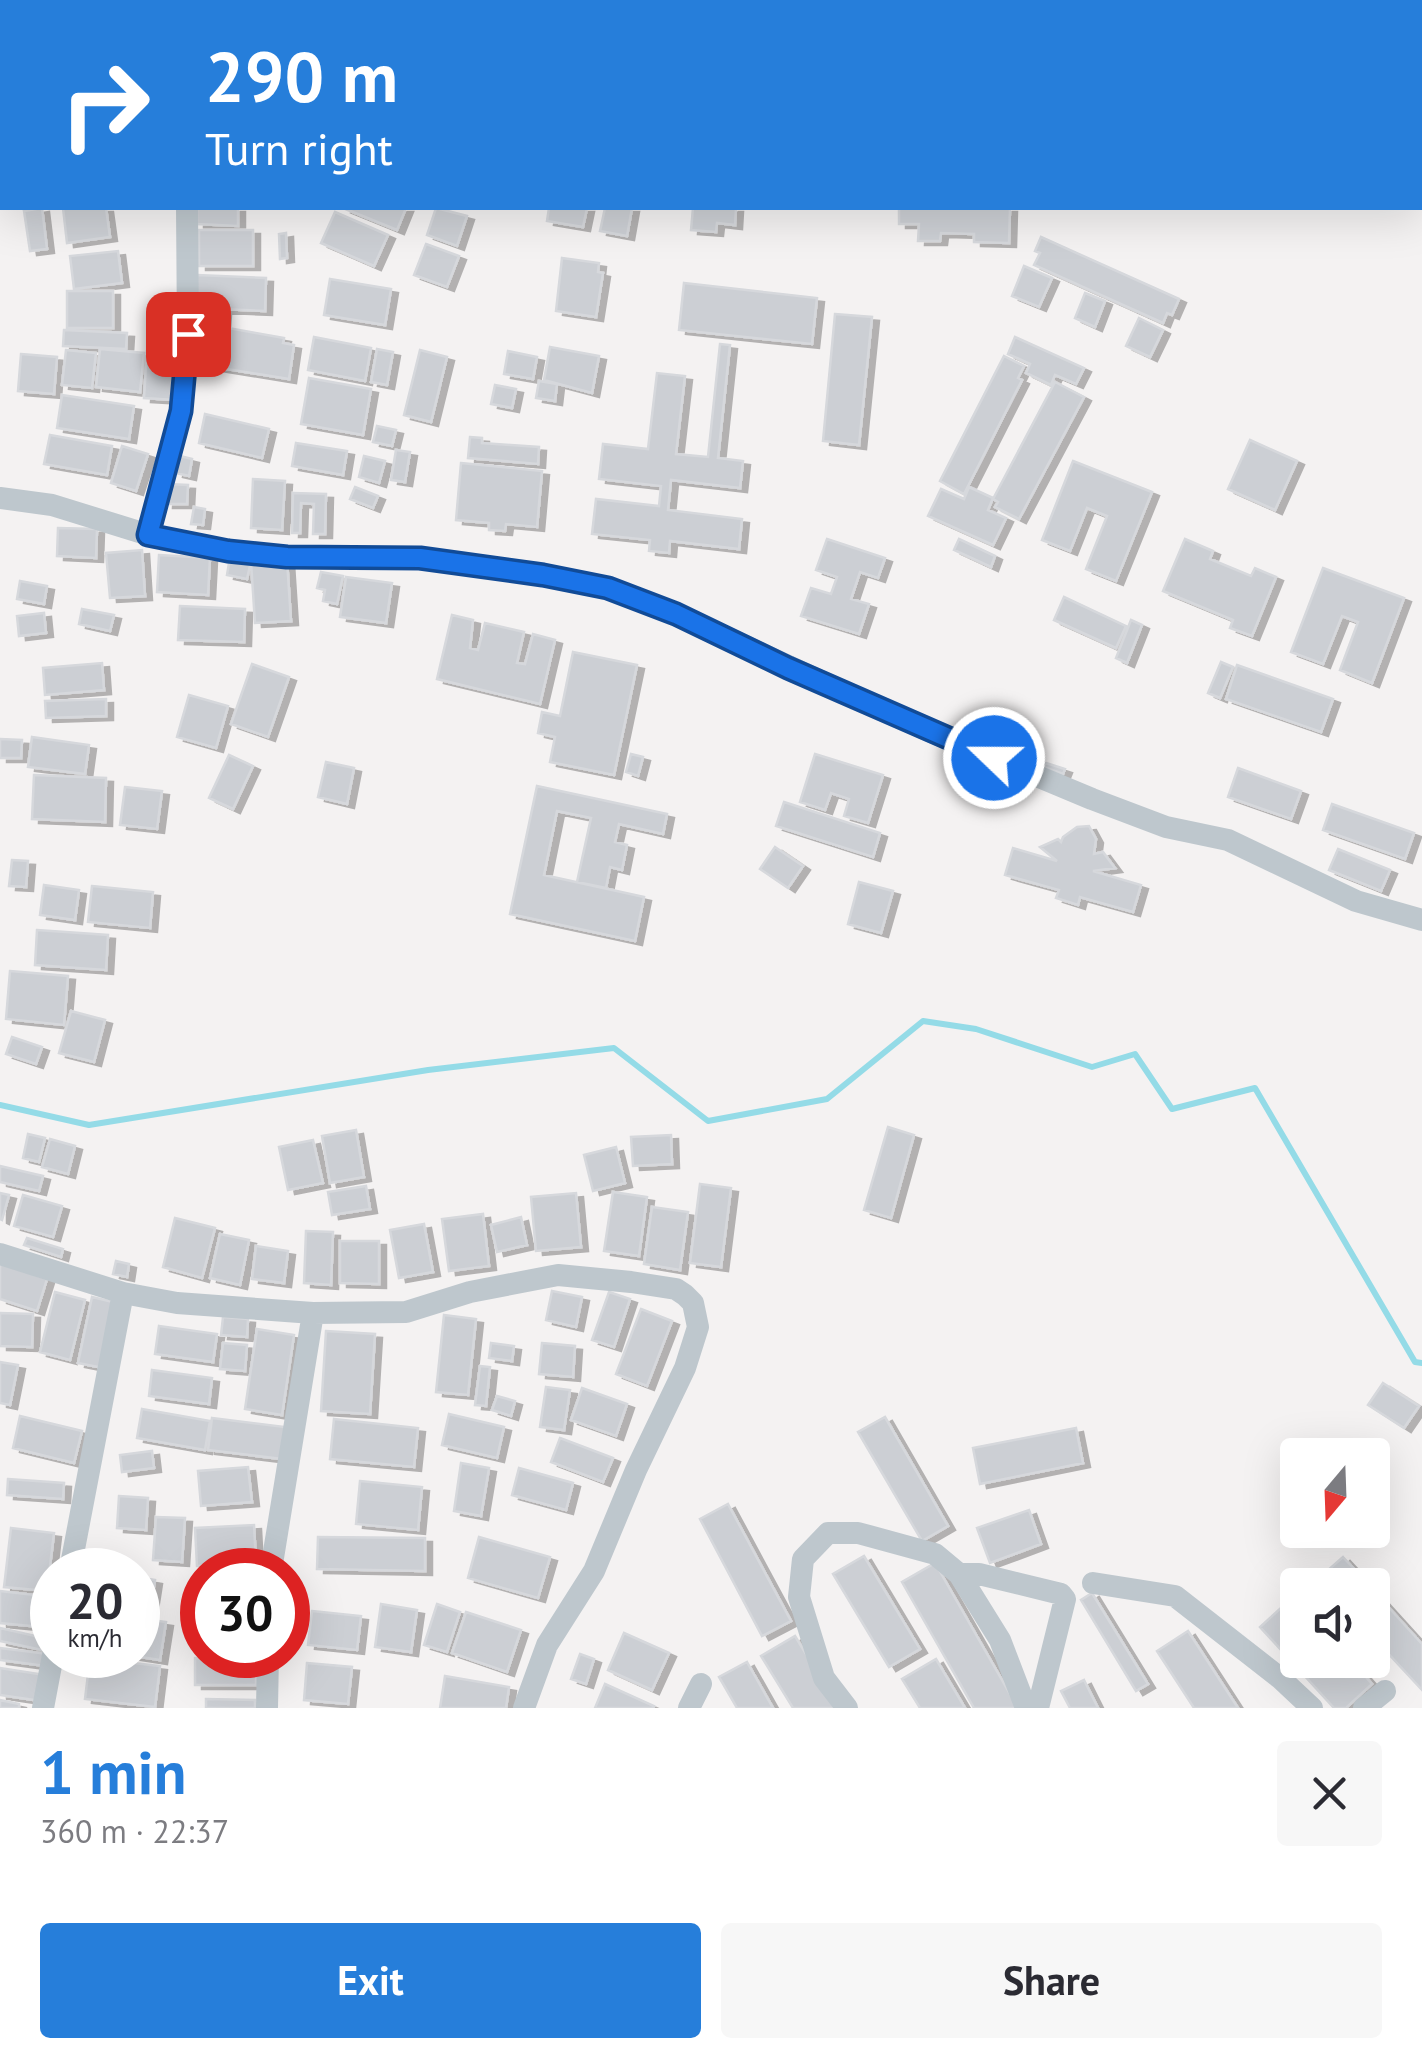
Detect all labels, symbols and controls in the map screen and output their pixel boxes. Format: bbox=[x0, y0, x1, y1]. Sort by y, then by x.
text: 290 m bbox=[205, 31, 398, 121]
icon: right bbox=[40, 40, 170, 170]
text: Turn right bbox=[205, 119, 393, 177]
pin bbox=[146, 292, 231, 377]
icon: arrive bbox=[161, 307, 216, 362]
position arrow bbox=[942, 706, 1046, 810]
north arrow bbox=[1280, 1438, 1390, 1548]
map controls bbox=[1280, 1438, 1390, 1678]
speed limit sign: 30 bbox=[180, 1548, 310, 1678]
text: 20 bbox=[67, 1568, 123, 1633]
button: sound bbox=[1280, 1568, 1390, 1678]
text: km/h bbox=[68, 1622, 122, 1654]
text: 1 min bbox=[40, 1733, 186, 1811]
button: close bbox=[1277, 1741, 1382, 1846]
text: 360 m · 22:37 bbox=[40, 1810, 229, 1852]
button: Exit bbox=[40, 1923, 701, 2038]
button: Share bbox=[721, 1923, 1382, 2038]

